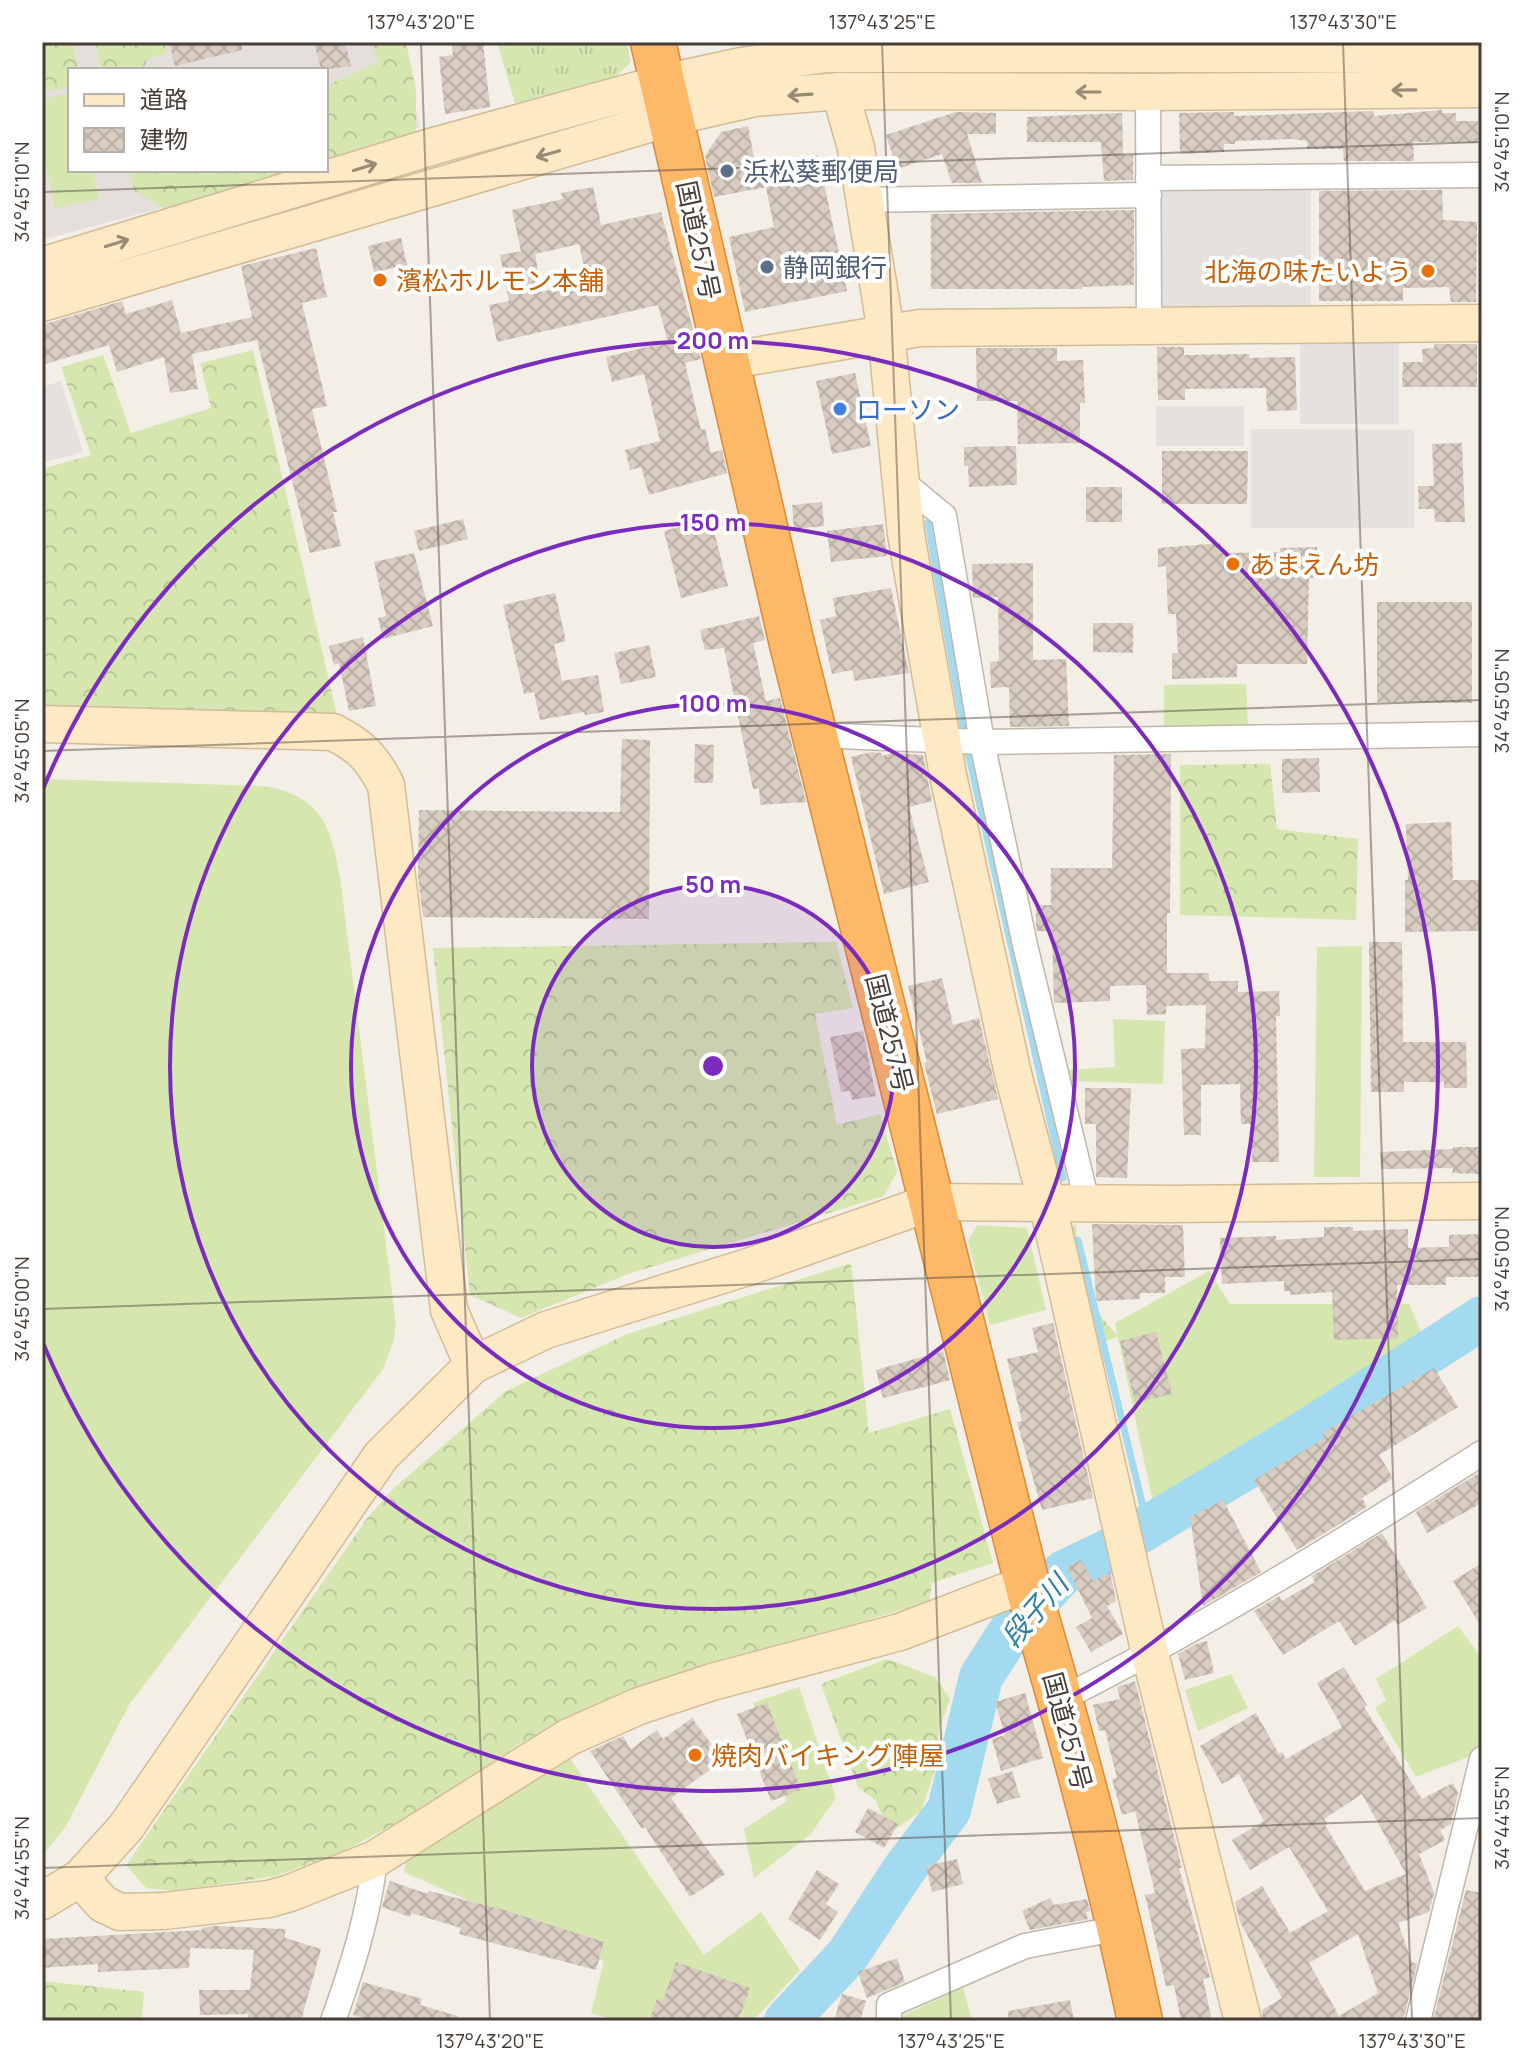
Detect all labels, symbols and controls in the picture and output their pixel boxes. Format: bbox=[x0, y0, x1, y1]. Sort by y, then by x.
text: 137°43'20"E bbox=[367, 8, 475, 35]
text: 137°43'25"E bbox=[828, 8, 936, 35]
text: 137°43'30"E bbox=[1289, 8, 1397, 35]
legend bbox=[68, 68, 328, 172]
text: 道路 bbox=[140, 82, 188, 115]
one-way arrow bbox=[1391, 82, 1418, 98]
one-way arrow bbox=[1075, 84, 1102, 100]
one-way arrow bbox=[787, 87, 814, 102]
text: 34°45'10"N bbox=[1488, 92, 1515, 193]
text: 建物 bbox=[140, 122, 188, 155]
text: 34°45'10"N bbox=[8, 142, 35, 243]
one-way arrow bbox=[535, 147, 561, 162]
place label: 浜松葵郵便局 bbox=[743, 153, 899, 189]
one-way arrow bbox=[352, 159, 378, 174]
marker: 浜松葵郵便局 bbox=[718, 162, 736, 180]
street label: 国道257号 bbox=[669, 177, 729, 303]
one-way arrow bbox=[103, 235, 129, 250]
place label: 静岡銀行 bbox=[783, 249, 887, 285]
place label: 北海の味たいよう bbox=[1205, 253, 1412, 289]
marker: 静岡銀行 bbox=[758, 258, 776, 276]
place label: 濱松ホルモン本舗 bbox=[396, 262, 604, 298]
marker: 北海の味たいよう bbox=[1419, 262, 1437, 280]
marker: 濱松ホルモン本舗 bbox=[371, 271, 389, 289]
text: 200 m bbox=[677, 323, 749, 356]
place label: ローソン bbox=[856, 391, 960, 427]
marker: ローソン bbox=[831, 400, 849, 418]
text: 150 m bbox=[680, 505, 746, 538]
place label: あまえん坊 bbox=[1249, 546, 1379, 582]
marker: あまえん坊 bbox=[1224, 555, 1242, 573]
text: 34°45'05"N bbox=[1488, 649, 1515, 753]
text: 100 m bbox=[679, 686, 747, 719]
text: 34°45'05"N bbox=[8, 699, 35, 803]
text: 50 m bbox=[685, 867, 741, 900]
street label: 国道257号 bbox=[858, 970, 922, 1096]
centre of rings bbox=[699, 1052, 727, 1080]
text: 34°45'00"N bbox=[1488, 1206, 1515, 1312]
text: 34°45'00"N bbox=[8, 1256, 35, 1362]
water label: 段子川 bbox=[992, 1564, 1078, 1654]
street label: 国道257号 bbox=[1035, 1668, 1101, 1794]
place label: 焼肉バイキング陣屋 bbox=[711, 1737, 944, 1773]
marker: 焼肉バイキング陣屋 bbox=[686, 1746, 704, 1764]
text: 34°44'55"N bbox=[1488, 1766, 1515, 1870]
text: 34°44'55"N bbox=[8, 1816, 35, 1920]
text: 137°43'20"E bbox=[436, 2027, 544, 2054]
text: 137°43'25"E bbox=[897, 2027, 1005, 2054]
text: 137°43'30"E bbox=[1358, 2027, 1466, 2054]

